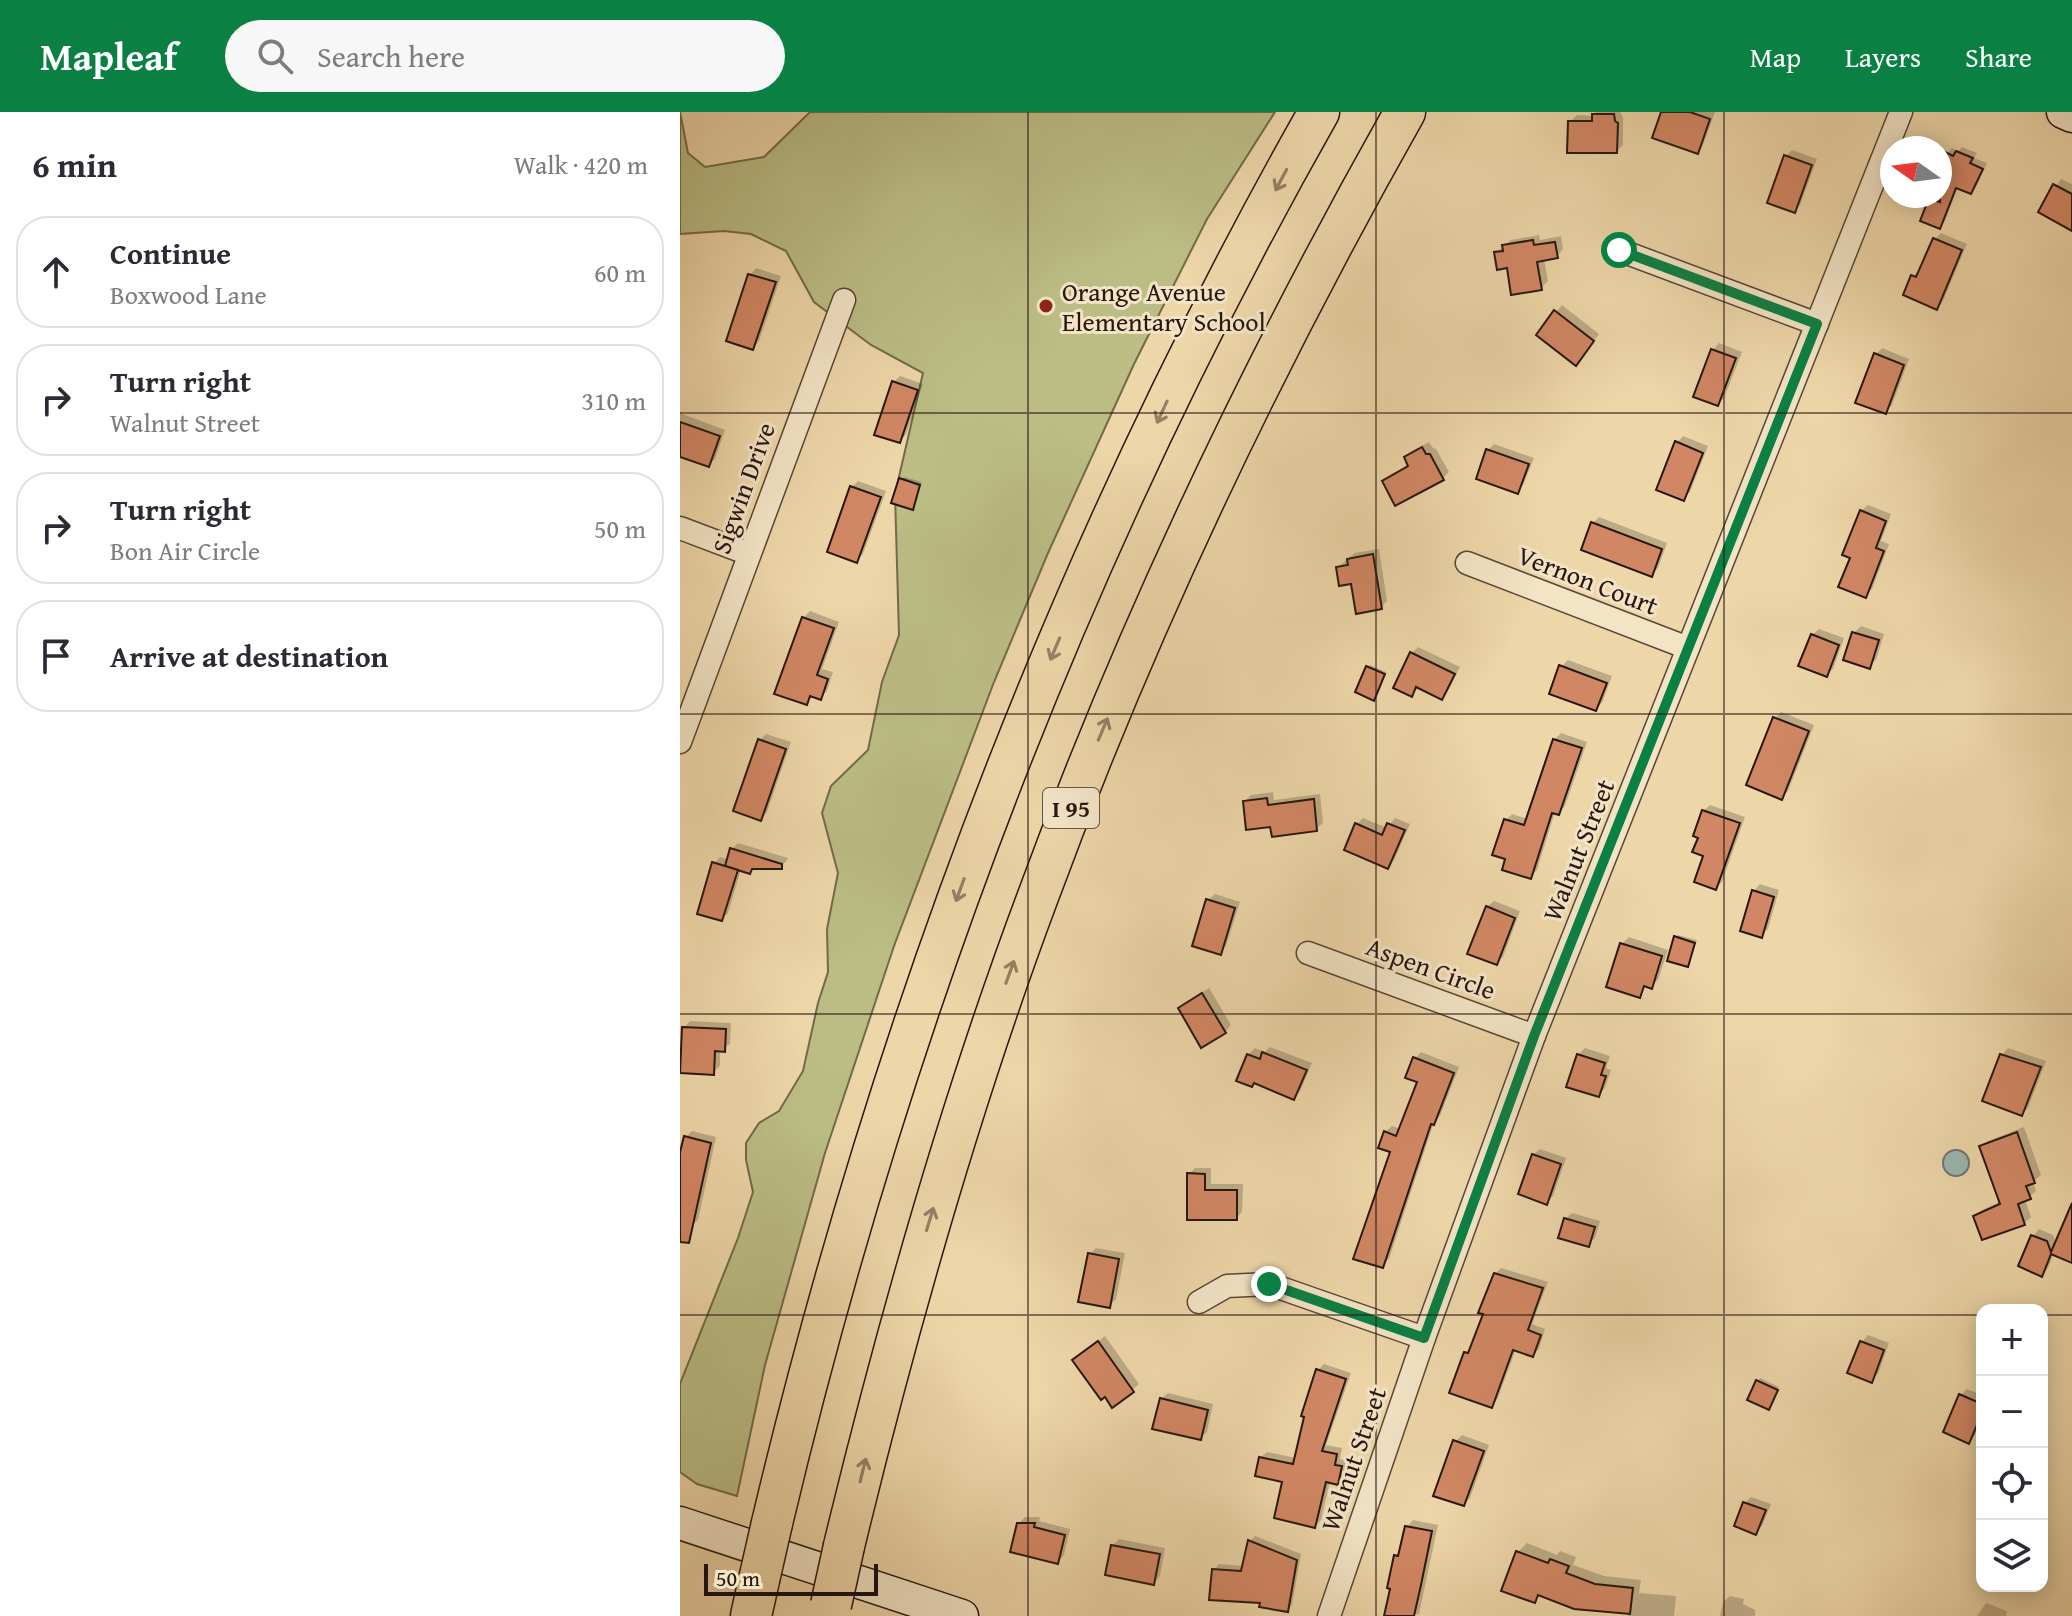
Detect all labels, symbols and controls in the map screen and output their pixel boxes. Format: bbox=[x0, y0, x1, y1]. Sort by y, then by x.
search box bbox=[225, 20, 785, 92]
text: Mapleaf bbox=[40, 28, 177, 84]
icon: search bbox=[253, 34, 297, 78]
text: Search here bbox=[317, 34, 465, 78]
text: Map bbox=[1750, 36, 1801, 77]
text: Layers bbox=[1845, 36, 1921, 77]
text: Share bbox=[1965, 36, 2032, 77]
north arrow bbox=[1880, 136, 1952, 208]
text: 6 min bbox=[32, 140, 117, 189]
text: Walk · 420 m bbox=[514, 145, 648, 184]
one-way arrow bbox=[1272, 168, 1288, 192]
text: Continue bbox=[110, 231, 231, 275]
route start bbox=[1601, 232, 1637, 268]
icon: ahead bbox=[34, 250, 78, 294]
text: 60 m bbox=[594, 253, 646, 292]
place label: Orange Avenue Elementary School bbox=[1062, 272, 1266, 341]
text: Boxwood Lane bbox=[110, 275, 267, 314]
marker: Orange Avenue Elementary School bbox=[1037, 297, 1055, 315]
text: Turn right bbox=[110, 359, 251, 403]
icon: right bbox=[34, 378, 78, 422]
text: 310 m bbox=[581, 381, 646, 420]
one-way arrow bbox=[1154, 399, 1169, 423]
text: Walnut Street bbox=[110, 403, 260, 442]
street label: Sigwin Drive bbox=[701, 417, 785, 559]
text: Turn right bbox=[110, 487, 251, 531]
icon: right bbox=[34, 506, 78, 550]
text: 50 m bbox=[594, 509, 646, 548]
text: Bon Air Circle bbox=[110, 531, 260, 570]
street label: Vernon Court bbox=[1512, 535, 1664, 625]
icon: arrive bbox=[34, 634, 78, 678]
text: Arrive at destination bbox=[110, 634, 388, 678]
one-way arrow bbox=[1047, 636, 1062, 661]
one-way arrow bbox=[1096, 717, 1111, 742]
street label: Walnut Street bbox=[1532, 773, 1624, 927]
road number: I 95 bbox=[1043, 788, 1099, 828]
one-way arrow bbox=[952, 878, 966, 902]
street label: Aspen Circle bbox=[1361, 927, 1501, 1009]
one-way arrow bbox=[1004, 960, 1019, 985]
one-way arrow bbox=[923, 1207, 938, 1233]
route end bbox=[1251, 1266, 1287, 1302]
map controls bbox=[1976, 1304, 2048, 1592]
button: + bbox=[1976, 1304, 2048, 1376]
button: − bbox=[1976, 1376, 2048, 1448]
street label: Walnut Street bbox=[1310, 1382, 1396, 1536]
button: locate bbox=[1976, 1448, 2048, 1520]
one-way arrow bbox=[856, 1458, 871, 1484]
button: layers bbox=[1976, 1520, 2048, 1592]
scale bar bbox=[704, 1560, 878, 1596]
text: 50 m bbox=[716, 1562, 760, 1594]

